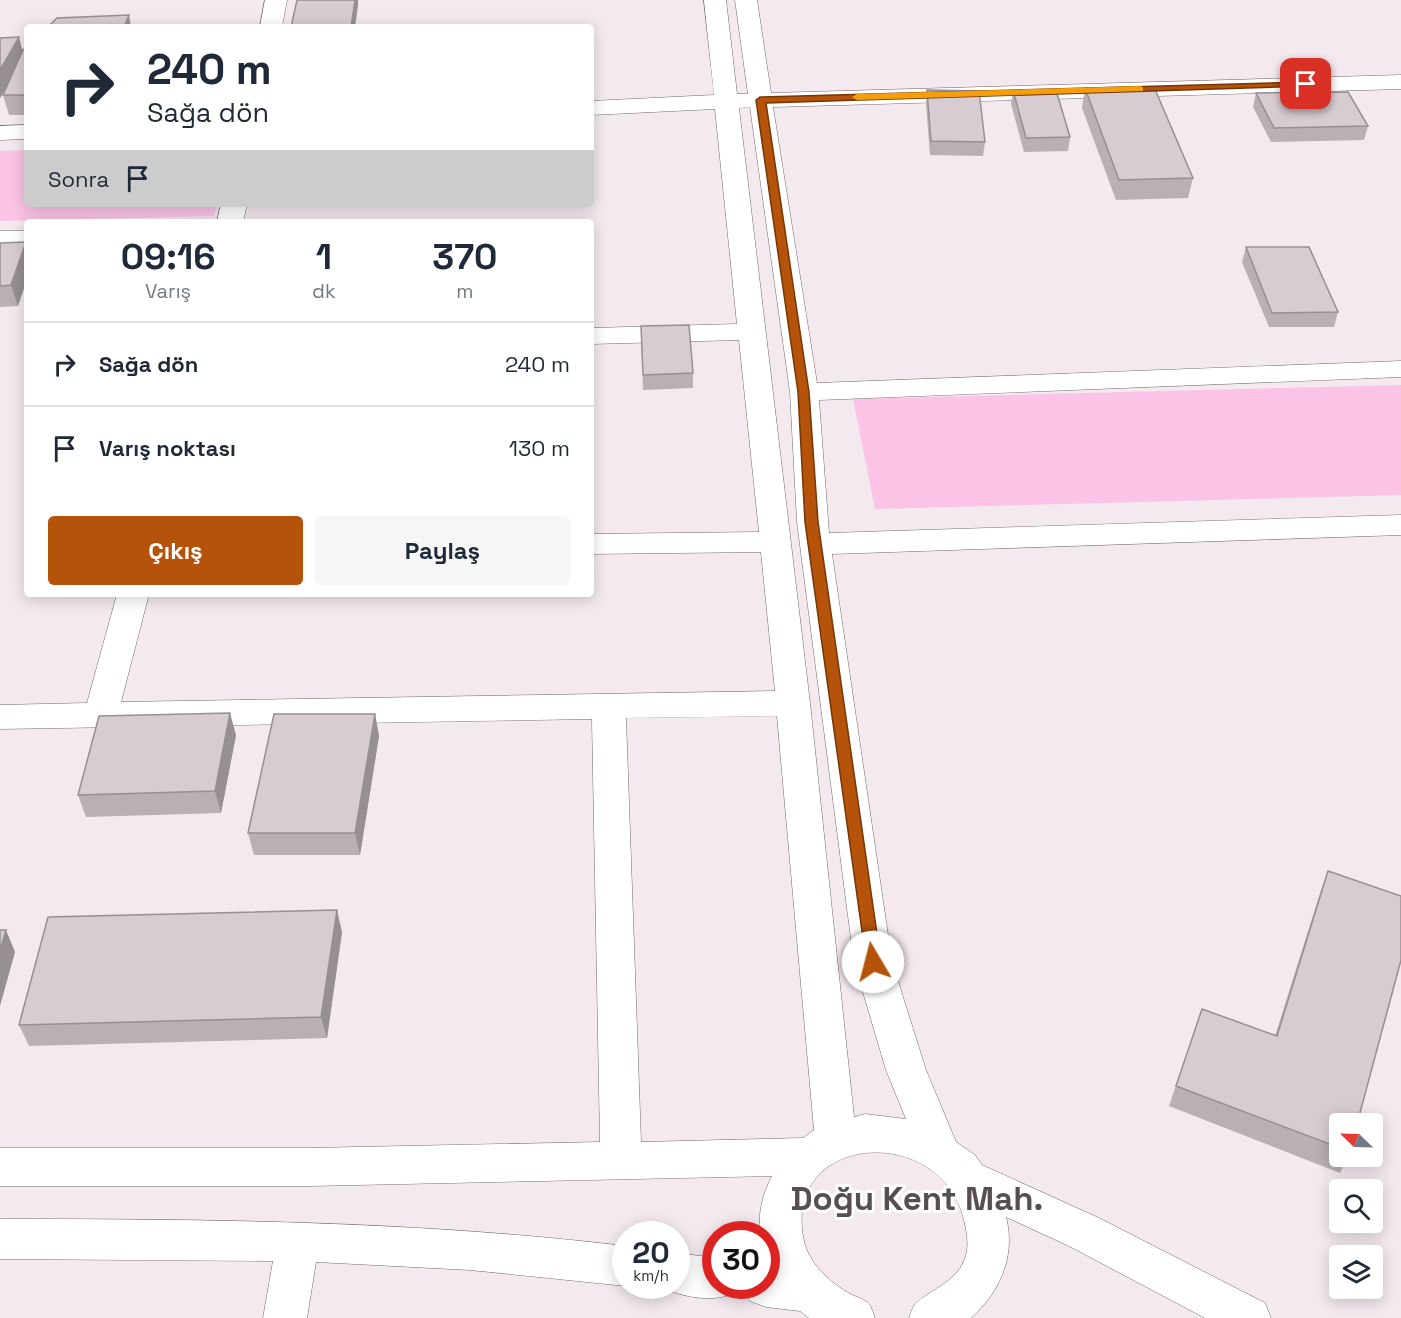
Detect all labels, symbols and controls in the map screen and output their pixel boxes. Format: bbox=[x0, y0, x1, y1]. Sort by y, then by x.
text: 240 m bbox=[147, 43, 272, 96]
icon: right bbox=[48, 48, 126, 126]
pin bbox=[1280, 58, 1331, 109]
icon: arrive bbox=[1289, 67, 1322, 100]
text: Sağa dön bbox=[147, 95, 269, 130]
icon: arrive bbox=[121, 162, 154, 195]
text: Sonra bbox=[48, 165, 109, 193]
text: 09:16 bbox=[121, 234, 215, 280]
text: 1 bbox=[316, 234, 332, 280]
text: 370 bbox=[432, 234, 497, 280]
text: Varış bbox=[145, 278, 191, 304]
text: dk bbox=[312, 278, 336, 304]
text: m bbox=[456, 278, 473, 304]
icon: right bbox=[48, 348, 81, 381]
text: Sağa dön bbox=[99, 350, 198, 378]
text: 240 m bbox=[505, 350, 570, 378]
icon: arrive bbox=[48, 432, 81, 465]
text: Varış noktası bbox=[99, 434, 236, 462]
text: 130 m bbox=[509, 434, 570, 462]
button: Çıkış bbox=[48, 516, 303, 585]
button: Paylaş bbox=[315, 516, 570, 585]
position arrow bbox=[841, 930, 905, 994]
north arrow bbox=[1329, 1113, 1383, 1167]
map controls bbox=[1329, 1113, 1383, 1299]
district label: Doğu Kent Mah. bbox=[791, 1178, 1043, 1220]
button: search bbox=[1329, 1179, 1383, 1233]
speed limit sign: 30 bbox=[702, 1221, 780, 1299]
text: 20 bbox=[632, 1233, 670, 1272]
button: layers bbox=[1329, 1245, 1383, 1299]
text: km/h bbox=[633, 1266, 669, 1285]

